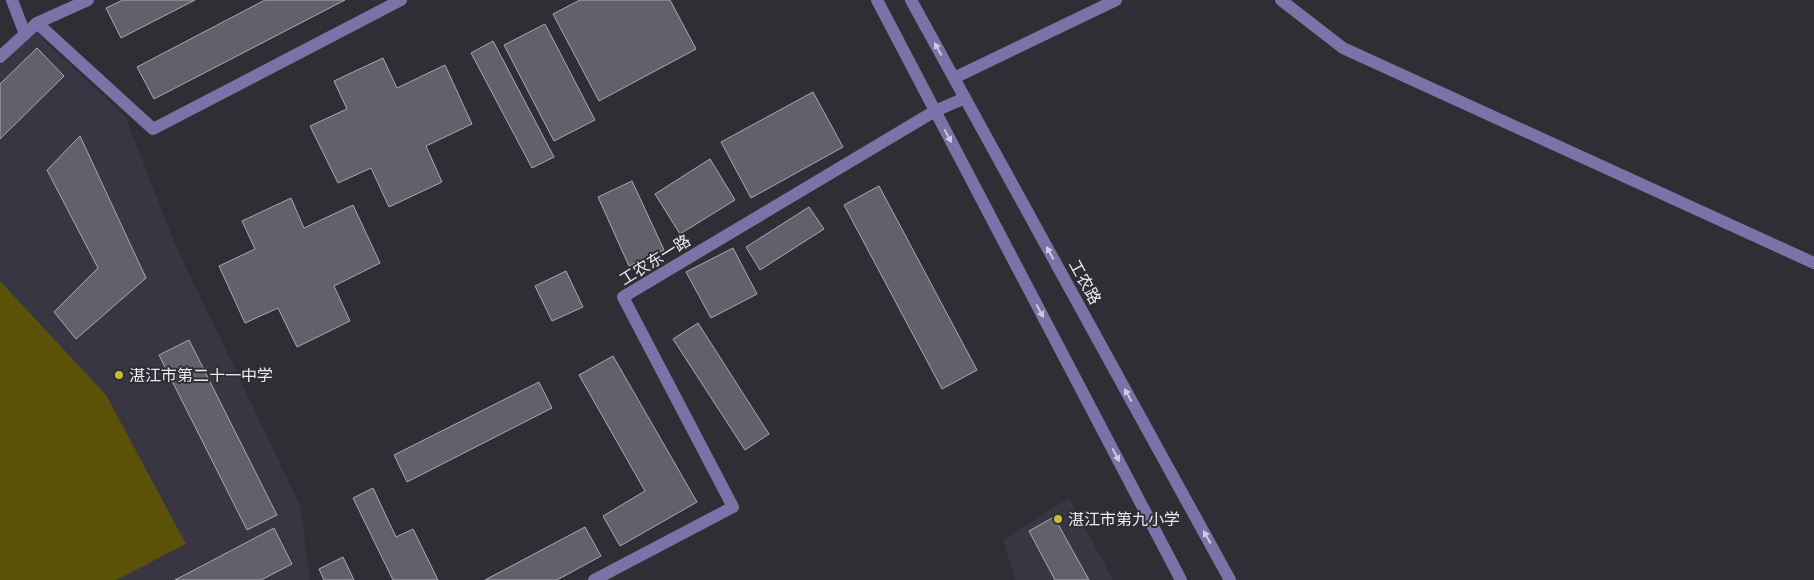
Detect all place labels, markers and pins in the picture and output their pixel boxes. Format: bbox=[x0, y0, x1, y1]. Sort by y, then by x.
place label: 湛江市第二十一中学 bbox=[129, 365, 273, 386]
marker: 湛江市第二十一中学 bbox=[113, 369, 125, 381]
place label: 湛江市第九小学 bbox=[1068, 509, 1180, 530]
marker: 湛江市第九小学 bbox=[1052, 513, 1064, 525]

